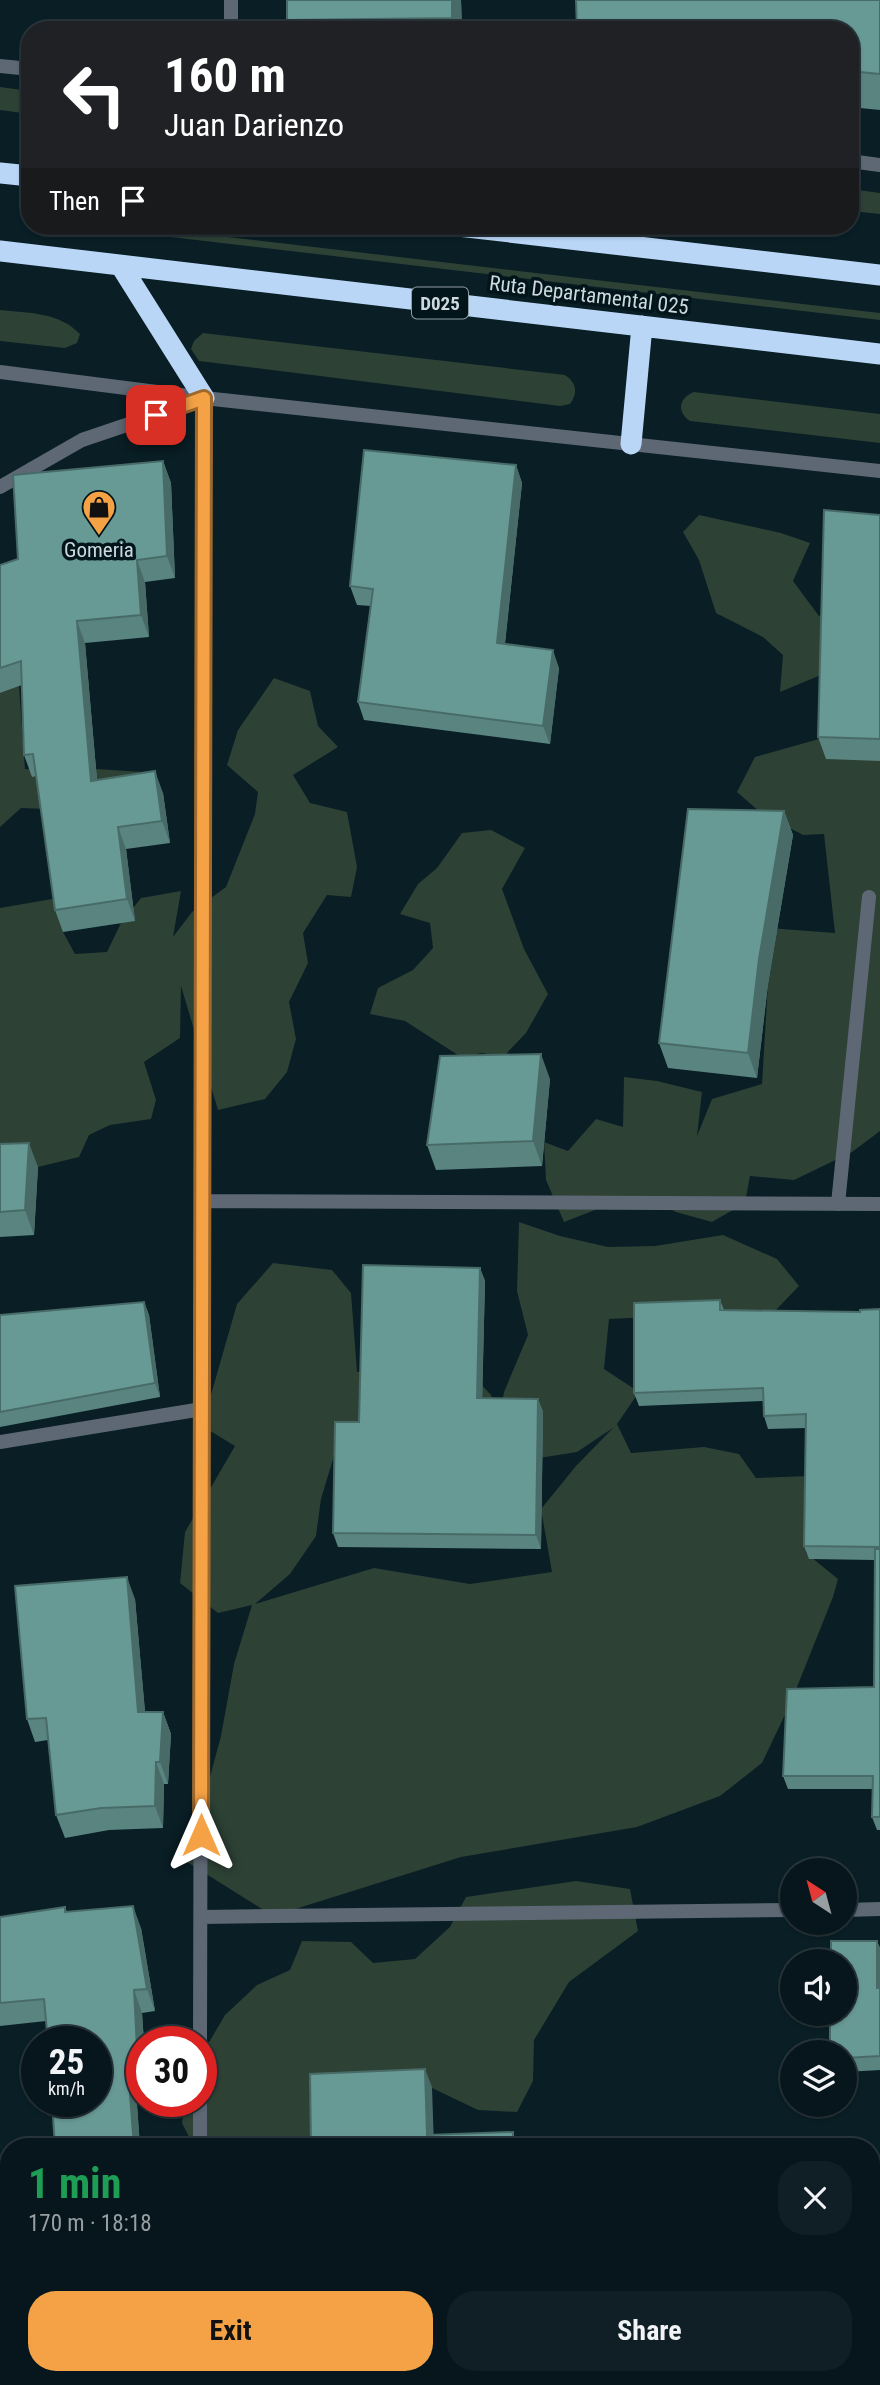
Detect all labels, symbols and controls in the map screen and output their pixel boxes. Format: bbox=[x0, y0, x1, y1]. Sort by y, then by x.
text: 160 m bbox=[164, 47, 286, 104]
icon: left bbox=[49, 49, 140, 140]
text: Juan Darienzo bbox=[164, 106, 344, 144]
icon: arrive bbox=[114, 182, 152, 220]
text: Then bbox=[49, 186, 100, 216]
street label: Ruta Departamental 025 bbox=[488, 271, 690, 319]
road number: D025 bbox=[412, 288, 468, 318]
pin bbox=[126, 385, 186, 445]
icon: arrive bbox=[137, 396, 175, 434]
shop icon: Gomeria bbox=[80, 488, 118, 537]
place label: Gomeria bbox=[64, 538, 134, 562]
position arrow bbox=[164, 1798, 238, 1872]
north arrow bbox=[780, 1858, 858, 1936]
map controls bbox=[780, 1858, 857, 2117]
button: sound bbox=[780, 1949, 857, 2026]
speed limit sign: 30 bbox=[126, 2026, 217, 2117]
button: layers bbox=[780, 2040, 857, 2117]
text: 25 bbox=[49, 2042, 84, 2083]
text: km/h bbox=[48, 2078, 85, 2099]
text: 1 min bbox=[28, 2159, 121, 2208]
button: close bbox=[778, 2161, 852, 2235]
text: 170 m · 18:18 bbox=[28, 2210, 152, 2237]
button: Exit bbox=[28, 2291, 433, 2371]
button: Share bbox=[447, 2291, 852, 2371]

